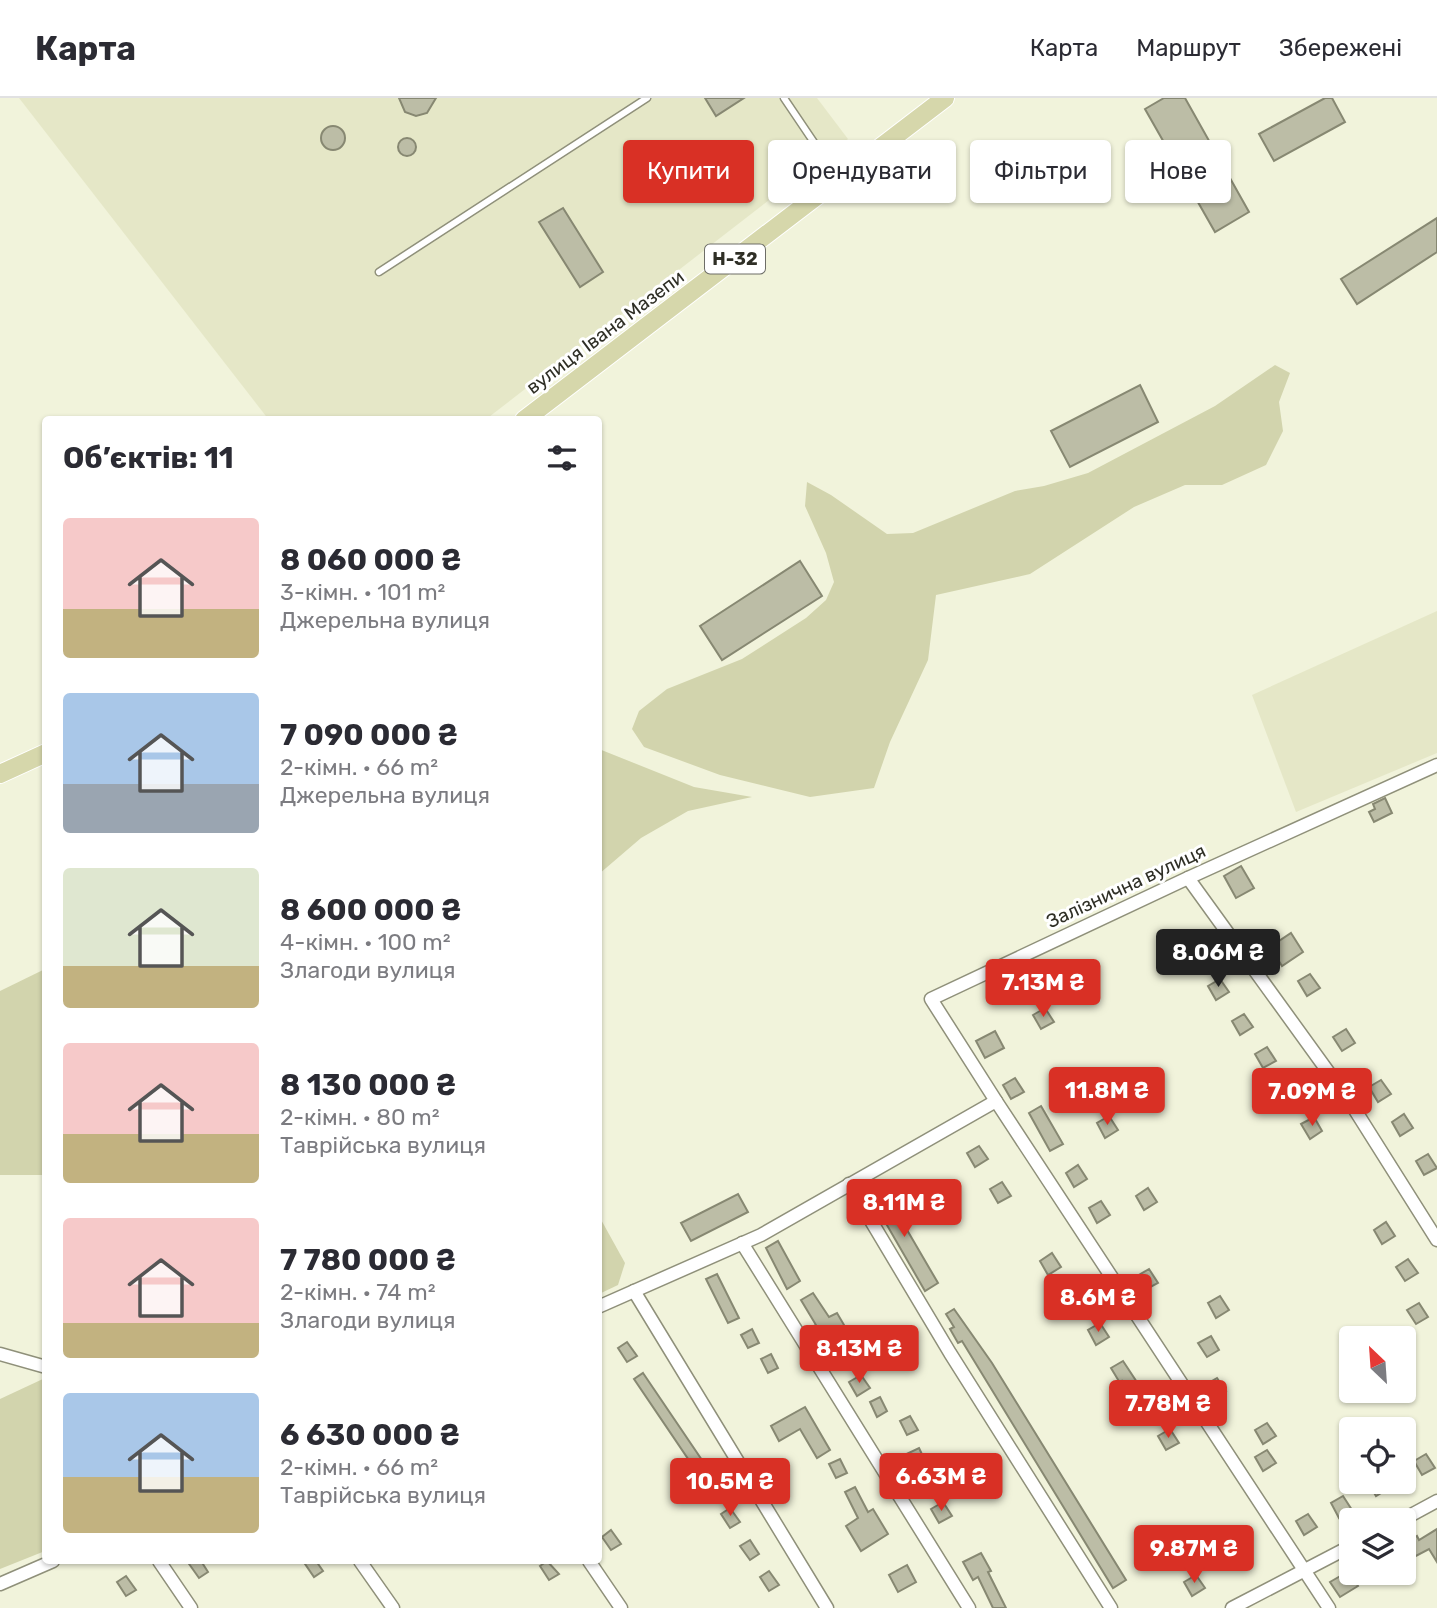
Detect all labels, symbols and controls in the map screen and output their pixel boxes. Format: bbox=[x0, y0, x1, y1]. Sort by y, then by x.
text: Карта bbox=[35, 29, 136, 68]
text: Карта bbox=[1030, 34, 1098, 62]
text: Маршрут bbox=[1136, 34, 1241, 62]
text: Збережені bbox=[1279, 34, 1402, 62]
chip: Купити bbox=[623, 140, 754, 203]
chip: Орендувати bbox=[768, 140, 956, 203]
chip: Фільтри bbox=[970, 140, 1111, 203]
chip: Нове bbox=[1125, 140, 1231, 203]
road number: Н-32 bbox=[705, 244, 765, 274]
street label: вулиця Івана Мазепи bbox=[522, 265, 688, 399]
icon: filters bbox=[543, 439, 581, 477]
text: Об’єктів: 11 bbox=[63, 440, 234, 476]
text: 8 060 000 ₴ bbox=[280, 542, 461, 578]
icon: home bbox=[119, 546, 203, 630]
text: 3-кімн. · 101 m² bbox=[280, 578, 445, 606]
text: Джерельна вулиця bbox=[280, 606, 490, 634]
text: 7 090 000 ₴ bbox=[280, 717, 458, 753]
icon: home bbox=[119, 721, 203, 805]
text: 2-кімн. · 66 m² bbox=[280, 753, 438, 781]
text: Джерельна вулиця bbox=[280, 781, 490, 809]
street label: Залізнична вулиця bbox=[1043, 839, 1209, 933]
text: 8 600 000 ₴ bbox=[280, 892, 461, 928]
icon: home bbox=[119, 896, 203, 980]
text: 4-кімн. · 100 m² bbox=[280, 928, 451, 956]
pin: 8.06M ₴ bbox=[1153, 930, 1283, 989]
text: 8.06M ₴ bbox=[1172, 938, 1264, 966]
text: Злагоди вулиця bbox=[280, 956, 456, 984]
pin: 7.13M ₴ bbox=[978, 960, 1108, 1019]
text: 7.13M ₴ bbox=[1001, 968, 1085, 996]
text: 8 130 000 ₴ bbox=[280, 1067, 456, 1103]
pin: 11.8M ₴ bbox=[1042, 1068, 1172, 1127]
pin: 7.09M ₴ bbox=[1247, 1068, 1377, 1128]
icon: home bbox=[119, 1071, 203, 1155]
text: 11.8M ₴ bbox=[1065, 1076, 1149, 1104]
text: 7.09M ₴ bbox=[1268, 1077, 1356, 1105]
text: 2-кімн. · 80 m² bbox=[280, 1103, 440, 1131]
text: Таврійська вулиця bbox=[280, 1131, 486, 1159]
pin: 8.11M ₴ bbox=[839, 1180, 969, 1239]
text: 8.11M ₴ bbox=[863, 1188, 945, 1216]
text: 7 780 000 ₴ bbox=[280, 1242, 456, 1278]
icon: home bbox=[119, 1246, 203, 1330]
pin: 8.6M ₴ bbox=[1041, 1274, 1155, 1334]
text: 2-кімн. · 74 m² bbox=[280, 1278, 436, 1306]
text: 8.6M ₴ bbox=[1060, 1283, 1136, 1311]
text: Злагоди вулиця bbox=[280, 1306, 456, 1334]
pin: 8.13M ₴ bbox=[794, 1326, 924, 1385]
north arrow bbox=[1339, 1326, 1416, 1404]
map controls bbox=[1339, 1326, 1416, 1585]
text: 8.13M ₴ bbox=[816, 1334, 902, 1362]
pin: 7.78M ₴ bbox=[1103, 1380, 1233, 1440]
text: 7.78M ₴ bbox=[1125, 1389, 1211, 1417]
text: 6 630 000 ₴ bbox=[280, 1417, 460, 1453]
button: locate bbox=[1339, 1417, 1416, 1494]
icon: home bbox=[119, 1421, 203, 1505]
text: 2-кімн. · 66 m² bbox=[280, 1453, 438, 1481]
pin: 6.63M ₴ bbox=[876, 1454, 1006, 1513]
pin: 10.5M ₴ bbox=[665, 1458, 795, 1518]
text: 6.63M ₴ bbox=[895, 1462, 987, 1490]
text: 10.5M ₴ bbox=[686, 1467, 774, 1495]
text: Таврійська вулиця bbox=[280, 1481, 486, 1509]
button: layers bbox=[1339, 1508, 1416, 1585]
pin: 9.87M ₴ bbox=[1129, 1526, 1259, 1585]
text: 9.87M ₴ bbox=[1150, 1534, 1238, 1562]

